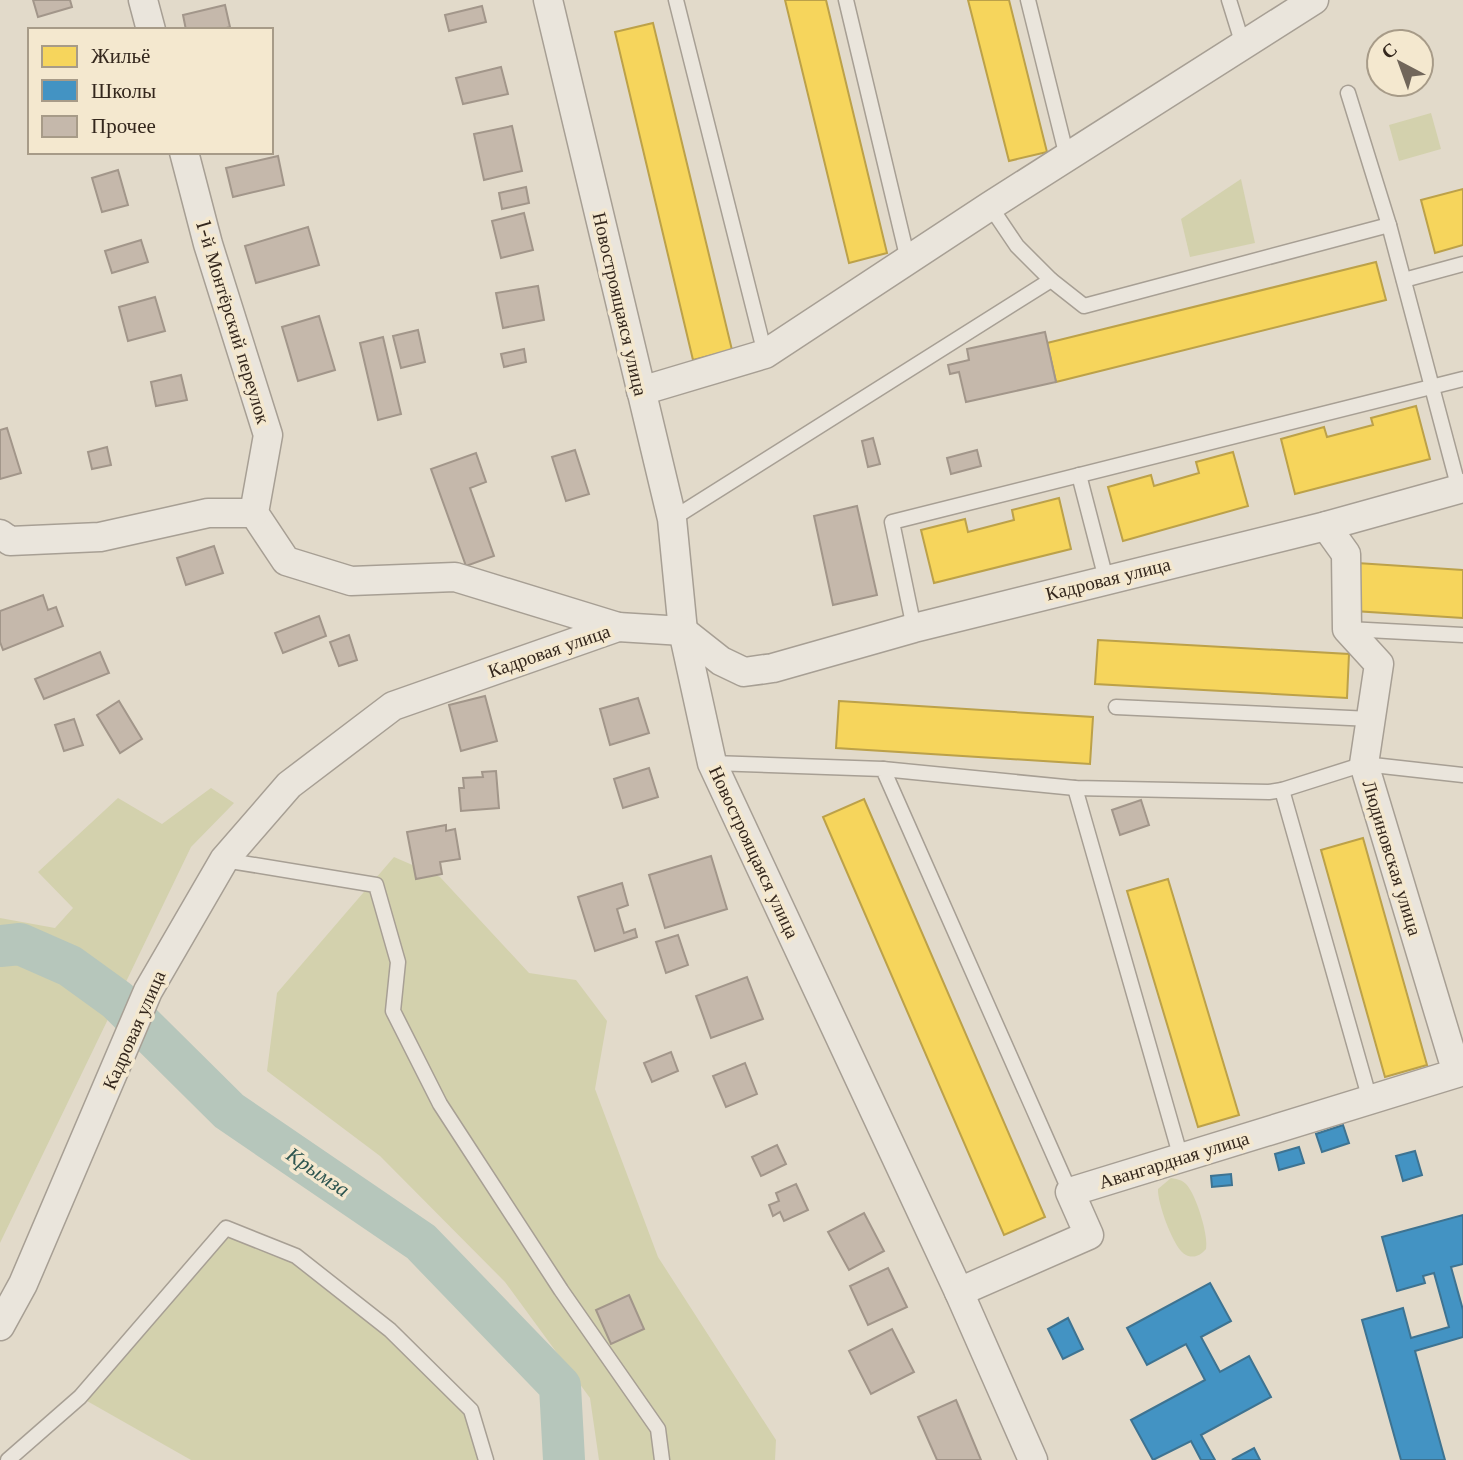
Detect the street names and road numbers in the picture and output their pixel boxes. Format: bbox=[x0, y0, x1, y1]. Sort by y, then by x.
street label: Новостроящаяся улица bbox=[588, 210, 652, 399]
street label: 1-й Монтёрский переулок bbox=[191, 217, 275, 427]
street label: Кадровая улица bbox=[1043, 552, 1173, 606]
street label: Кадровая улица bbox=[485, 619, 614, 683]
street label: Новостроящаяся улица bbox=[704, 762, 804, 942]
street label: Людиновская улица bbox=[1357, 777, 1427, 939]
street label: Кадровая улица bbox=[98, 966, 171, 1093]
street label: Авангардная улица bbox=[1096, 1126, 1252, 1194]

